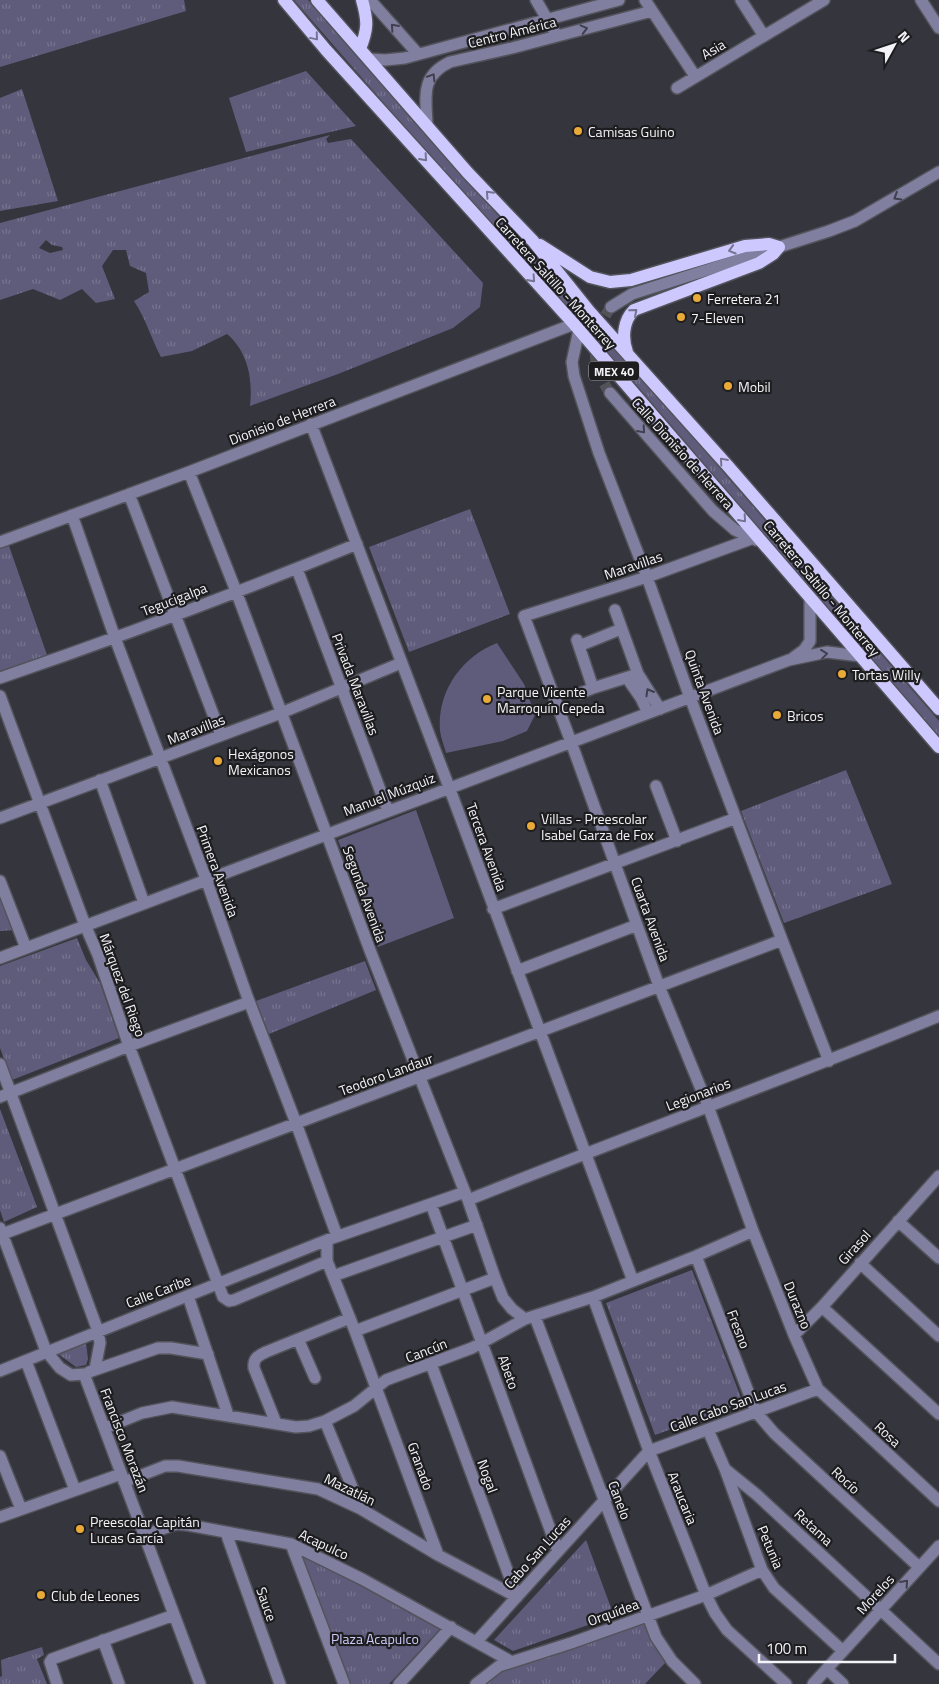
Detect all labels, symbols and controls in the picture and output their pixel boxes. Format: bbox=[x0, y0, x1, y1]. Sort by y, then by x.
street label: Centro América bbox=[466, 11, 558, 53]
north arrow bbox=[869, 20, 919, 70]
one-way arrow bbox=[391, 23, 400, 32]
one-way arrow bbox=[579, 25, 588, 35]
text: N bbox=[893, 26, 916, 47]
one-way arrow bbox=[309, 31, 318, 40]
street label: Asia bbox=[697, 34, 729, 64]
one-way arrow bbox=[425, 74, 435, 83]
place label: Camisas Guino bbox=[588, 121, 675, 142]
marker: Camisas Guino bbox=[572, 125, 584, 137]
one-way arrow bbox=[418, 153, 427, 162]
one-way arrow bbox=[894, 190, 903, 200]
one-way arrow bbox=[486, 191, 495, 200]
street label: Carretera Saltillo - Monterrey bbox=[491, 212, 621, 354]
one-way arrow bbox=[728, 244, 736, 254]
one-way arrow bbox=[527, 273, 536, 282]
place label: Ferretera 21 bbox=[707, 288, 780, 309]
marker: Ferretera 21 bbox=[691, 292, 703, 304]
place label: 7-Eleven bbox=[691, 307, 744, 328]
one-way arrow bbox=[629, 309, 638, 318]
marker: 7-Eleven bbox=[675, 311, 687, 323]
road number: MEX 40 bbox=[589, 362, 639, 381]
place label: Mobil bbox=[738, 376, 771, 397]
marker: Mobil bbox=[722, 380, 734, 392]
street label: Dionisio de Herrera bbox=[226, 390, 338, 450]
street label: Calle Dionisio de Herrera bbox=[627, 393, 739, 513]
one-way arrow bbox=[637, 425, 646, 434]
one-way arrow bbox=[720, 458, 729, 467]
one-way arrow bbox=[738, 514, 747, 523]
street label: Carretera Saltillo - Monterrey bbox=[759, 515, 885, 661]
street label: Maravillas bbox=[601, 545, 665, 585]
street label: Tegucigalpa bbox=[138, 577, 210, 621]
street label: Privada Maravillas bbox=[327, 630, 385, 738]
street label: Quinta Avenida bbox=[680, 647, 730, 737]
one-way arrow bbox=[821, 649, 829, 660]
place label: Tortas Willy bbox=[852, 664, 921, 685]
marker: Tortas Willy bbox=[836, 668, 848, 680]
place label: Parque Vicente Marroquín Cepeda bbox=[497, 681, 605, 718]
one-way arrow bbox=[645, 688, 655, 697]
marker: Parque Vicente Marroquín Cepeda bbox=[481, 693, 493, 705]
place label: Bricos bbox=[787, 705, 823, 726]
street label: Maravillas bbox=[164, 708, 228, 750]
marker: Bricos bbox=[771, 709, 783, 721]
place label: Hexágonos Mexicanos bbox=[228, 743, 294, 780]
marker: Hexágonos Mexicanos bbox=[212, 755, 224, 767]
street label: Manuel Múzquiz bbox=[340, 767, 438, 821]
street label: Tercera Avenida bbox=[461, 800, 513, 894]
place label: Villas - Preescolar Isabel Garza de Fox bbox=[541, 808, 655, 845]
marker: Villas - Preescolar Isabel Garza de Fox bbox=[525, 820, 537, 832]
street label: Primera Avenida bbox=[192, 822, 244, 920]
street label: Segunda Avenida bbox=[338, 843, 392, 945]
street label: Cuarta Avenida bbox=[626, 874, 676, 964]
street label: Márquez del Riego bbox=[95, 930, 151, 1040]
street label: Teodoro Landaur bbox=[336, 1047, 436, 1101]
street label: Legionarios bbox=[663, 1072, 733, 1116]
street label: Girasol bbox=[833, 1225, 875, 1269]
street label: Calle Caribe bbox=[122, 1269, 194, 1313]
street label: Durazno bbox=[779, 1278, 817, 1332]
street label: Fresno bbox=[722, 1306, 756, 1352]
street label: Cancún bbox=[402, 1332, 450, 1368]
street label: Abeto bbox=[493, 1352, 525, 1392]
street label: Calle Cabo San Lucas bbox=[667, 1375, 789, 1437]
street label: Francisco Morazán bbox=[95, 1385, 155, 1495]
street label: Rosa bbox=[870, 1416, 906, 1452]
street label: Granado bbox=[403, 1439, 439, 1493]
street label: Nogal bbox=[472, 1456, 504, 1496]
street label: Rocío bbox=[827, 1461, 865, 1499]
street label: Mazatlán bbox=[321, 1468, 379, 1510]
street label: Araucaria bbox=[663, 1468, 703, 1528]
street label: Canelo bbox=[603, 1478, 637, 1522]
street label: Retama bbox=[790, 1504, 838, 1550]
place label: Preescolar Capitán Lucas García bbox=[90, 1511, 200, 1548]
street label: Cabo San Lucas bbox=[499, 1511, 575, 1593]
street label: Petunia bbox=[752, 1522, 790, 1572]
marker: Preescolar Capitán Lucas García bbox=[74, 1523, 86, 1535]
street label: Acapulco bbox=[296, 1523, 352, 1565]
street label: Morelos bbox=[851, 1569, 899, 1619]
one-way arrow bbox=[899, 1580, 908, 1589]
street label: Sauce bbox=[251, 1584, 283, 1624]
place label: Club de Leones bbox=[51, 1585, 139, 1606]
marker: Club de Leones bbox=[35, 1589, 47, 1601]
street label: Orquídea bbox=[584, 1593, 642, 1631]
park label: Plaza Acapulco bbox=[331, 1628, 419, 1649]
scale bar bbox=[759, 1632, 895, 1664]
text: 100 m bbox=[766, 1637, 807, 1660]

